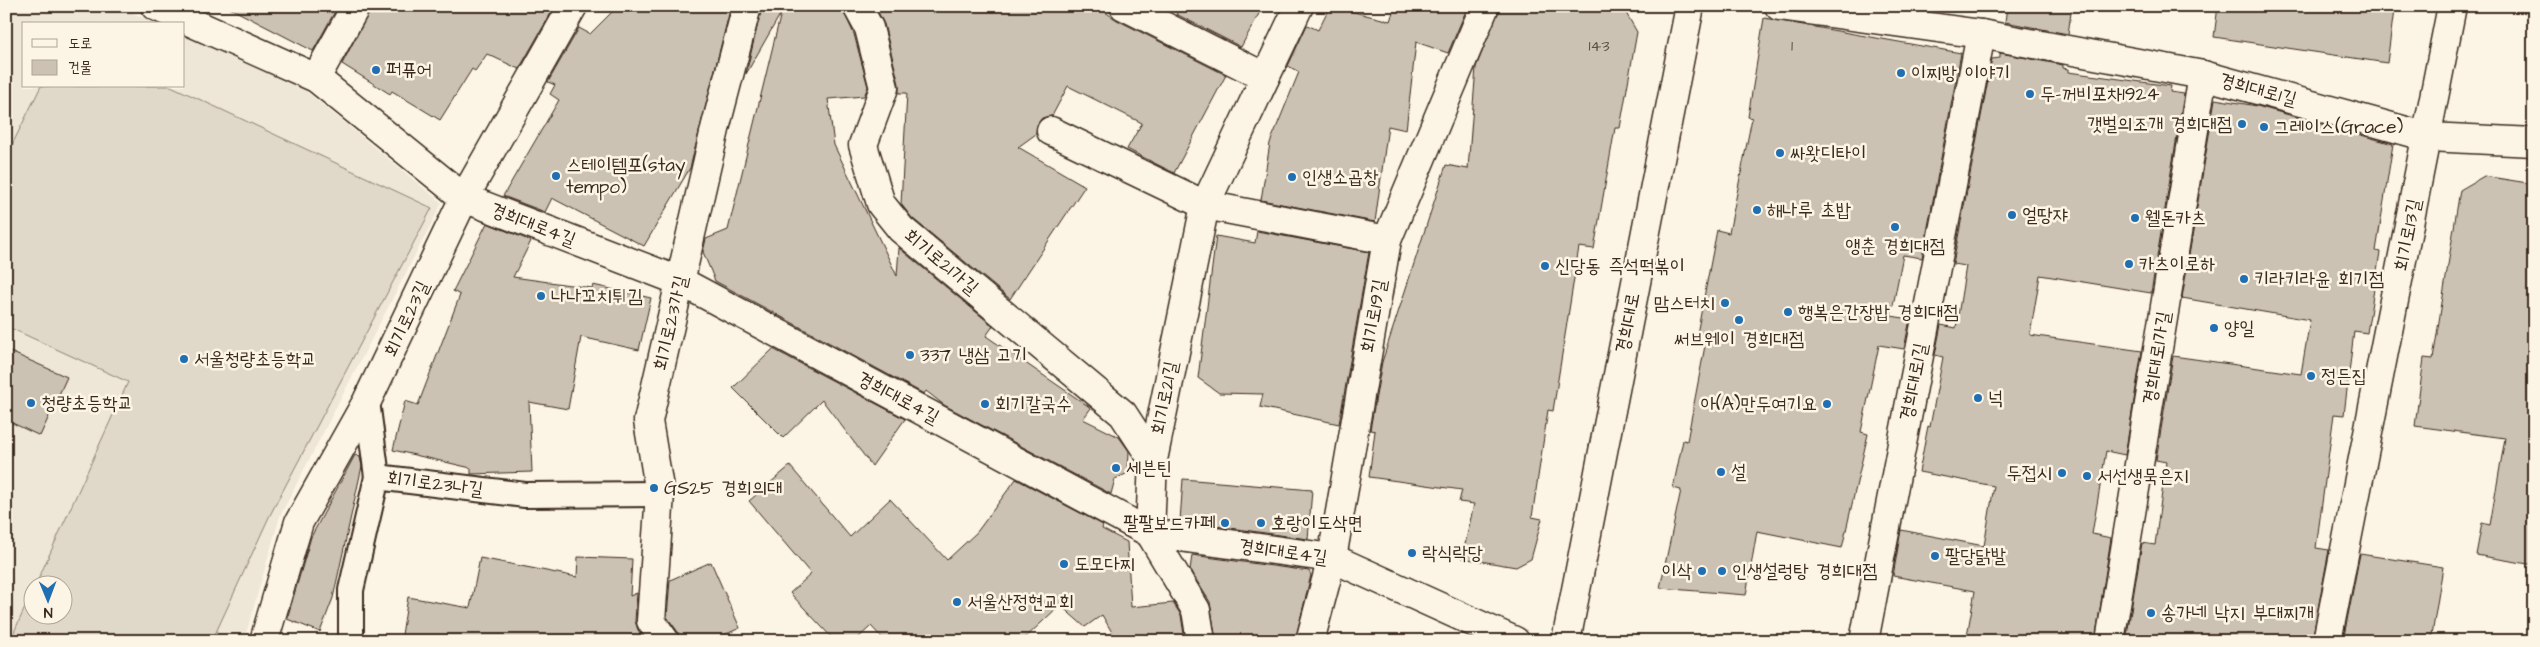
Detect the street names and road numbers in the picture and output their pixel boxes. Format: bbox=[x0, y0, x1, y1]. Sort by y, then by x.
street label: 경희대로1길 bbox=[2216, 67, 2300, 113]
street label: 경희대로4길 bbox=[486, 196, 580, 254]
street label: 회기로13길 bbox=[2388, 196, 2428, 274]
street label: 회기로21가길 bbox=[898, 223, 984, 301]
street label: 회기로23가길 bbox=[647, 273, 695, 373]
street label: 회기로23길 bbox=[378, 276, 436, 362]
street label: 회기로19길 bbox=[1354, 277, 1394, 355]
street label: 경희대로 bbox=[1609, 290, 1647, 356]
street label: 경희대로1가길 bbox=[2136, 309, 2178, 407]
street label: 경희대로1길 bbox=[1893, 341, 1935, 423]
street label: 회기로21길 bbox=[1145, 359, 1185, 437]
street label: 경희대로4길 bbox=[852, 365, 944, 431]
street label: 회기로23나길 bbox=[385, 465, 485, 503]
street label: 경희대로4길 bbox=[1237, 532, 1329, 572]

